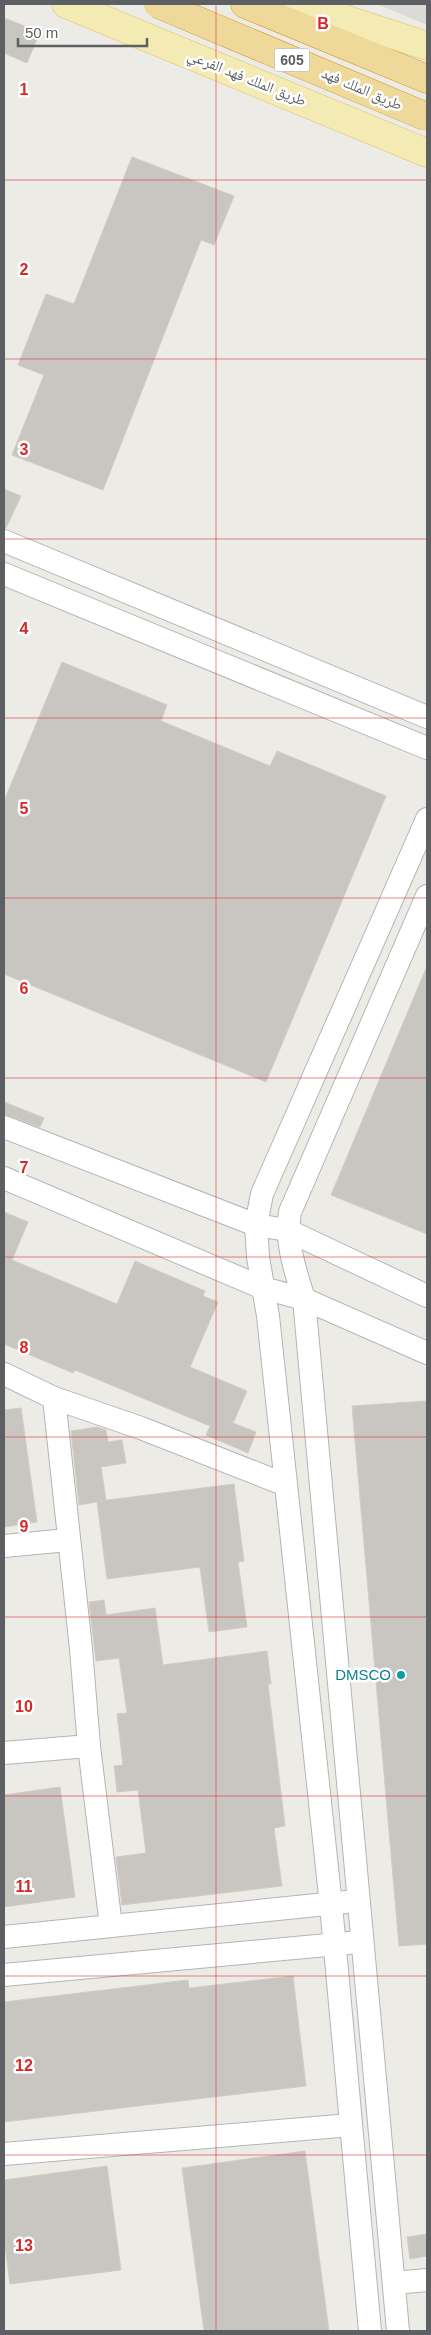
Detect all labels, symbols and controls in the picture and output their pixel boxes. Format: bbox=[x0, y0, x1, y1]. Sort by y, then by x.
scale bar bbox=[18, 15, 146, 47]
text: B bbox=[317, 15, 329, 32]
text: 50 m bbox=[25, 24, 58, 41]
street label: طريق الملك فهد الفرعي bbox=[184, 46, 309, 113]
road number: 605 bbox=[274, 48, 310, 72]
street label: طريق الملك فهد bbox=[319, 64, 405, 115]
text: 1 bbox=[20, 81, 29, 98]
text: 2 bbox=[20, 261, 29, 278]
text: 3 bbox=[20, 441, 29, 458]
text: 4 bbox=[20, 620, 29, 637]
text: 5 bbox=[20, 800, 29, 817]
text: 6 bbox=[20, 980, 29, 997]
text: 7 bbox=[20, 1159, 29, 1176]
text: 8 bbox=[20, 1339, 29, 1356]
text: 9 bbox=[20, 1518, 29, 1535]
place label: DMSCO bbox=[335, 1666, 391, 1683]
marker: DMSCO bbox=[395, 1669, 407, 1681]
text: 10 bbox=[15, 1698, 33, 1715]
text: 11 bbox=[16, 1878, 33, 1895]
text: 12 bbox=[15, 2057, 33, 2074]
text: 13 bbox=[15, 2237, 33, 2254]

